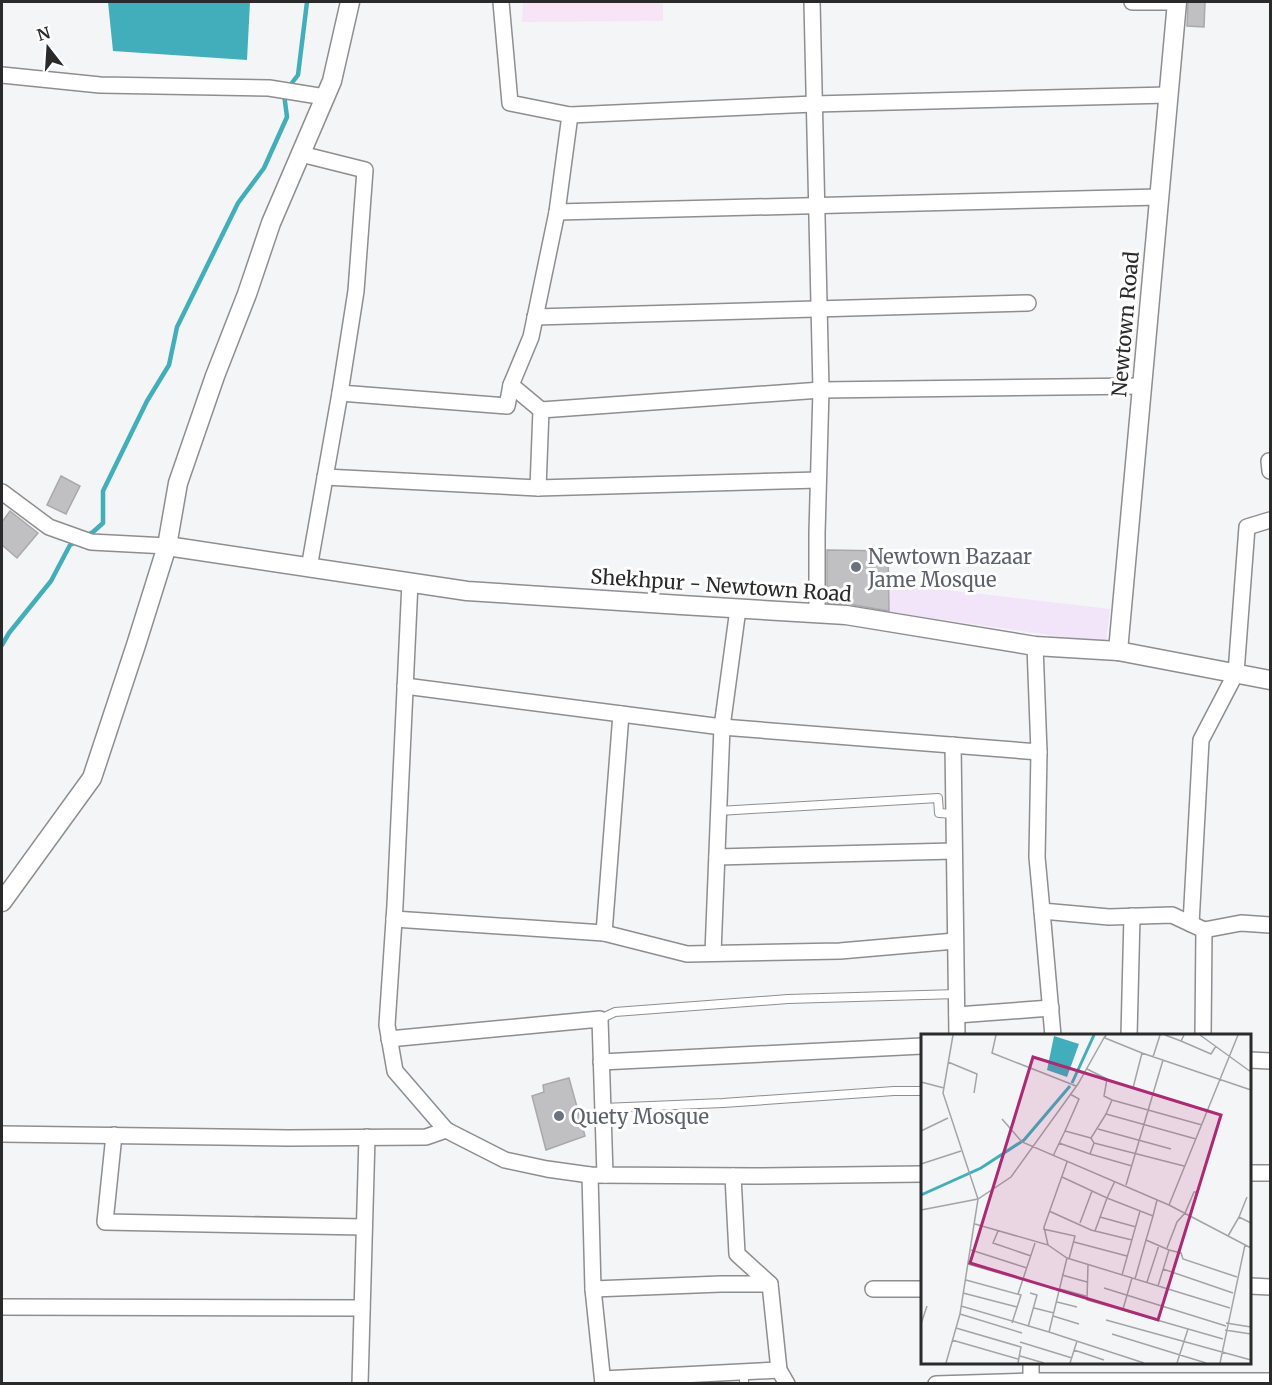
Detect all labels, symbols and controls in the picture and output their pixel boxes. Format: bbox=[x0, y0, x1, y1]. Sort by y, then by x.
north arrow bbox=[18, 18, 78, 78]
text: N bbox=[35, 22, 53, 45]
street label: Newtown Road bbox=[1106, 250, 1144, 398]
place label: Newtown Bazaar Jame Mosque bbox=[867, 544, 1032, 592]
marker: Newtown Bazaar Jame Mosque bbox=[849, 560, 863, 574]
street label: Shekhpur - Newtown Road bbox=[590, 563, 852, 607]
inset map bbox=[921, 1034, 1251, 1364]
place label: Quety Mosque bbox=[571, 1104, 709, 1129]
marker: Quety Mosque bbox=[552, 1109, 566, 1123]

